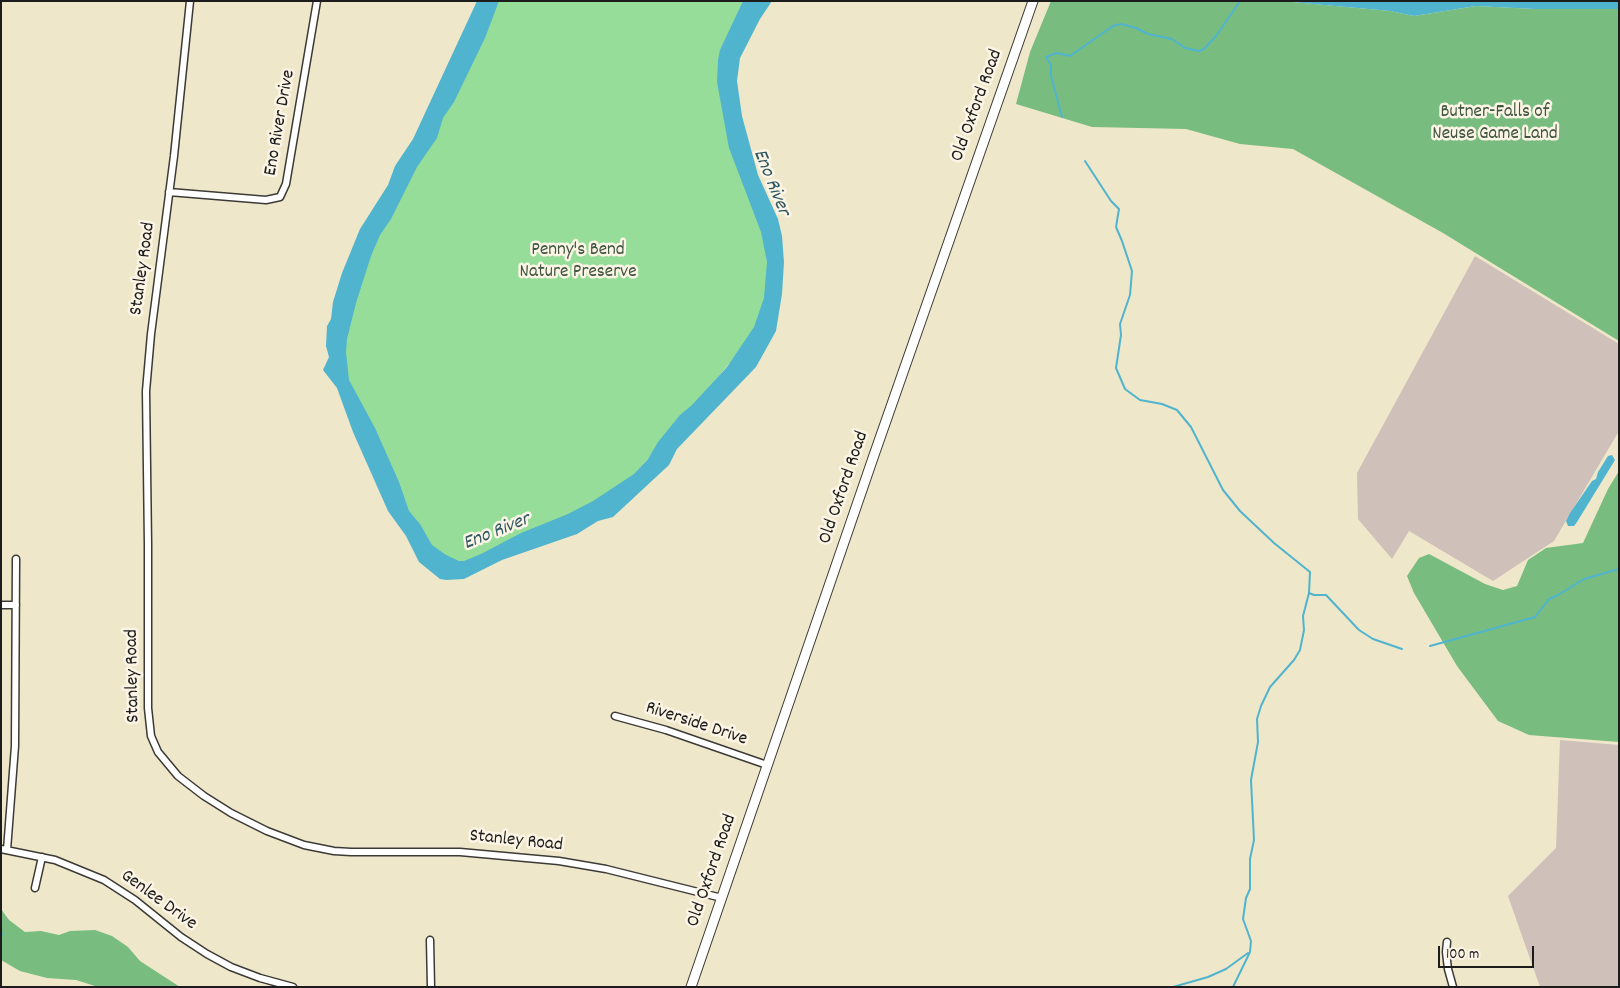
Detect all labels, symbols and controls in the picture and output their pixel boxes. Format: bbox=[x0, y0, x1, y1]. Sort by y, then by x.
street label: Old Oxford Road bbox=[947, 47, 1009, 165]
street label: Eno River Drive bbox=[260, 68, 302, 178]
park label: Butner-Falls of Neuse Game Land bbox=[1432, 102, 1558, 146]
water label: Eno River bbox=[746, 146, 794, 220]
street label: Stanley Road bbox=[126, 221, 162, 317]
park label: Penny's Bend Nature Preserve bbox=[520, 240, 636, 284]
street label: Old Oxford Road bbox=[815, 429, 875, 547]
water label: Eno River bbox=[460, 509, 534, 557]
street label: Stanley Road bbox=[122, 629, 146, 723]
street label: Riverside Drive bbox=[642, 698, 750, 752]
street label: Old Oxford Road bbox=[683, 812, 743, 930]
street label: Stanley Road bbox=[468, 826, 564, 858]
street label: Genlee Drive bbox=[115, 866, 201, 936]
scale bar bbox=[1440, 936, 1536, 968]
text: 100 m bbox=[1446, 944, 1479, 966]

